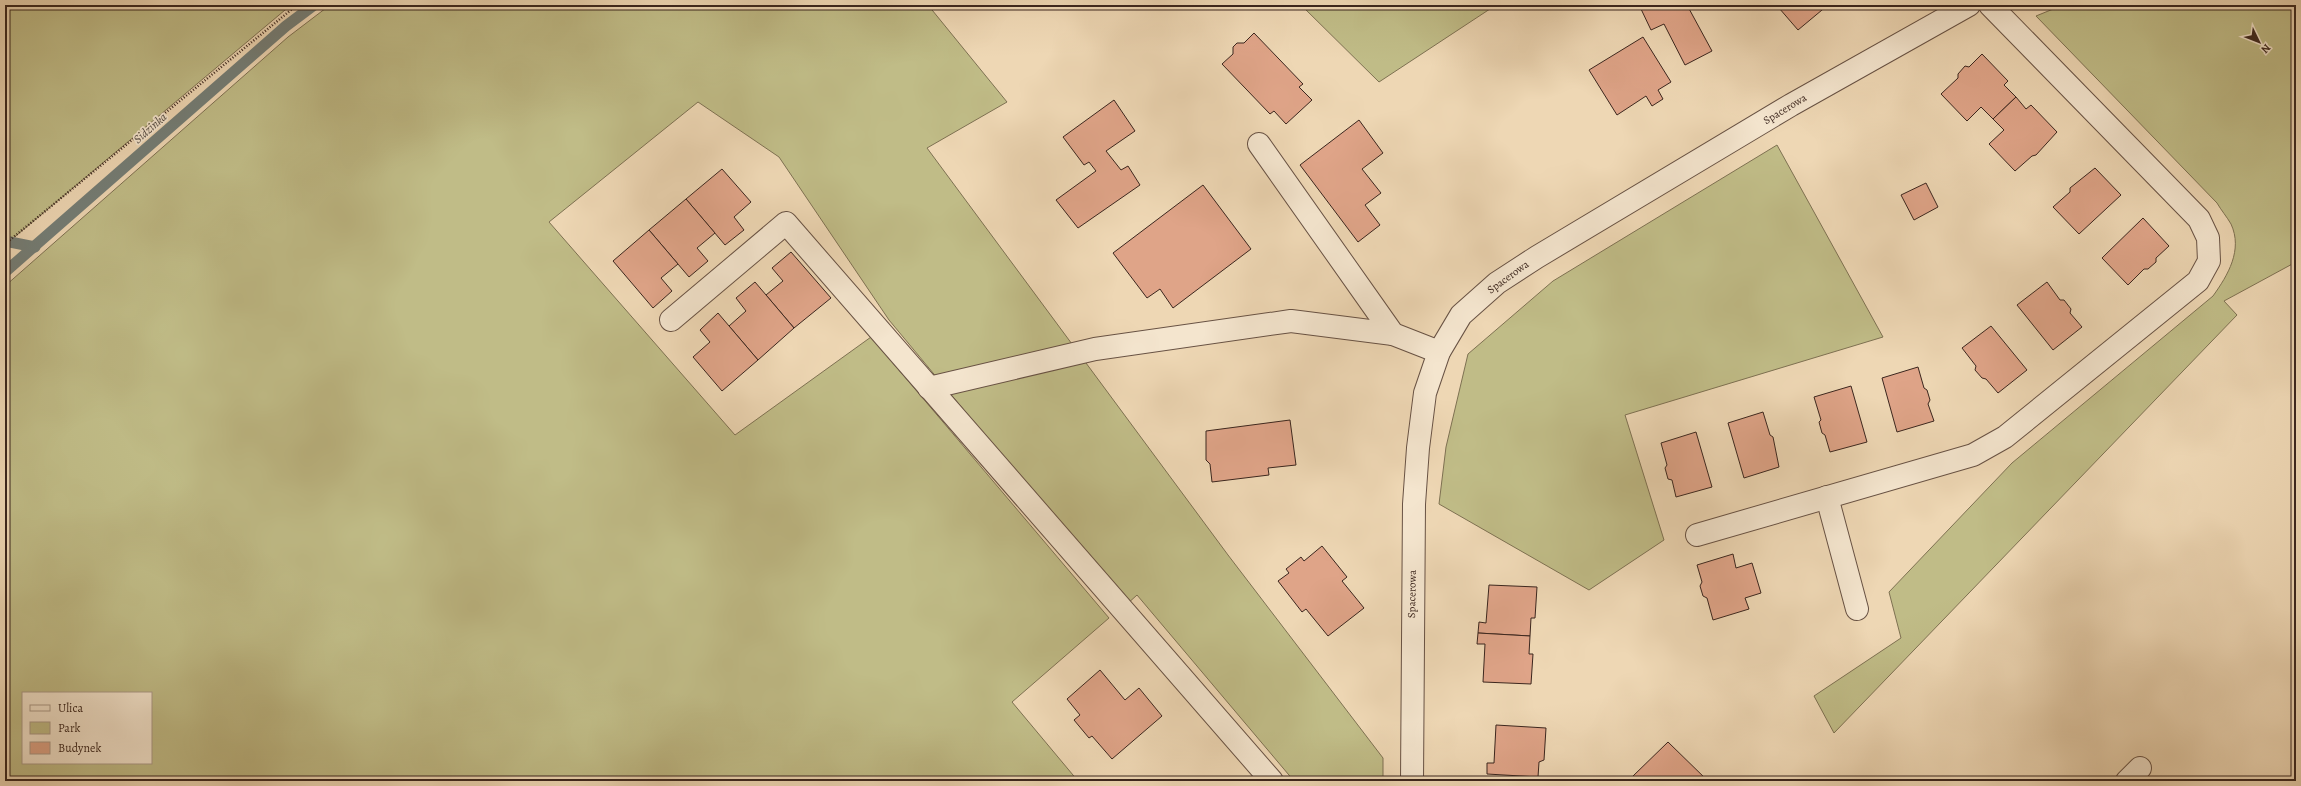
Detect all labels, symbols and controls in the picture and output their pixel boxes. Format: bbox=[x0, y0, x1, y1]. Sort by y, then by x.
north arrow bbox=[2239, 22, 2279, 62]
text: N bbox=[2258, 40, 2274, 57]
street label: Spacerowa bbox=[1760, 90, 1810, 128]
water label: Sidzinka bbox=[130, 109, 170, 147]
street label: Spacerowa bbox=[1484, 256, 1533, 297]
street label: Spacerowa bbox=[1404, 569, 1420, 618]
legend bbox=[22, 692, 152, 764]
text: Ulica bbox=[58, 700, 83, 716]
text: Park bbox=[58, 720, 81, 736]
text: Budynek bbox=[58, 740, 101, 756]

